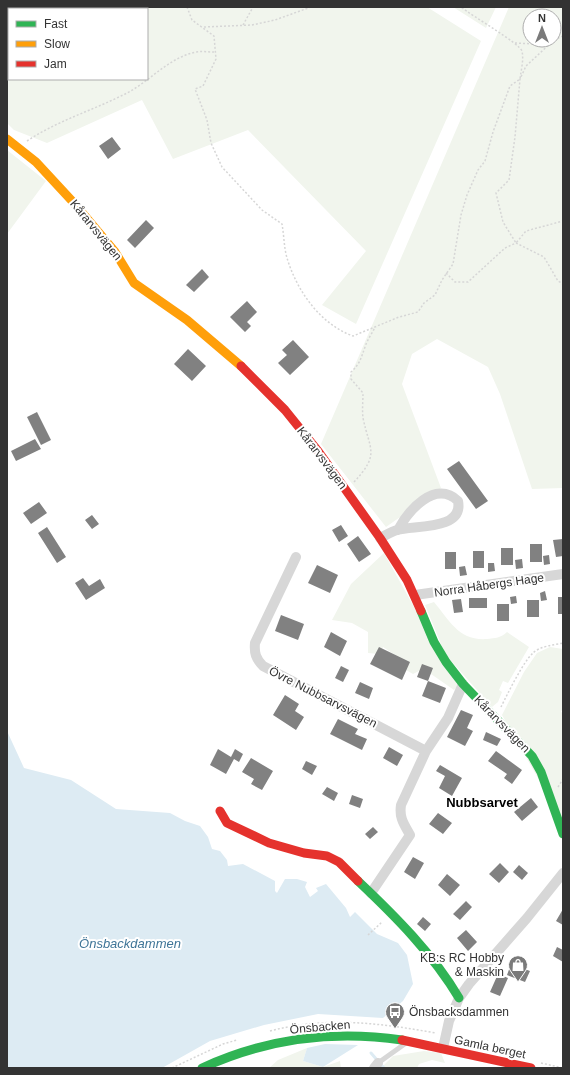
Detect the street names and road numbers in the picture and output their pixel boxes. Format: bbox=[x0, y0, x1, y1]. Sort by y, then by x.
street label: Kårarvsvägen bbox=[67, 197, 125, 263]
street label: Kårarvsvägen bbox=[294, 424, 350, 492]
street label: Norra Håbergs Hage bbox=[433, 570, 545, 600]
street label: Övre Nubbsarvsvägen bbox=[267, 664, 379, 730]
street label: Kårarvsvägen bbox=[471, 693, 533, 755]
street label: Önsbacken bbox=[289, 1017, 351, 1037]
street label: Gamla berget bbox=[453, 1033, 528, 1062]

